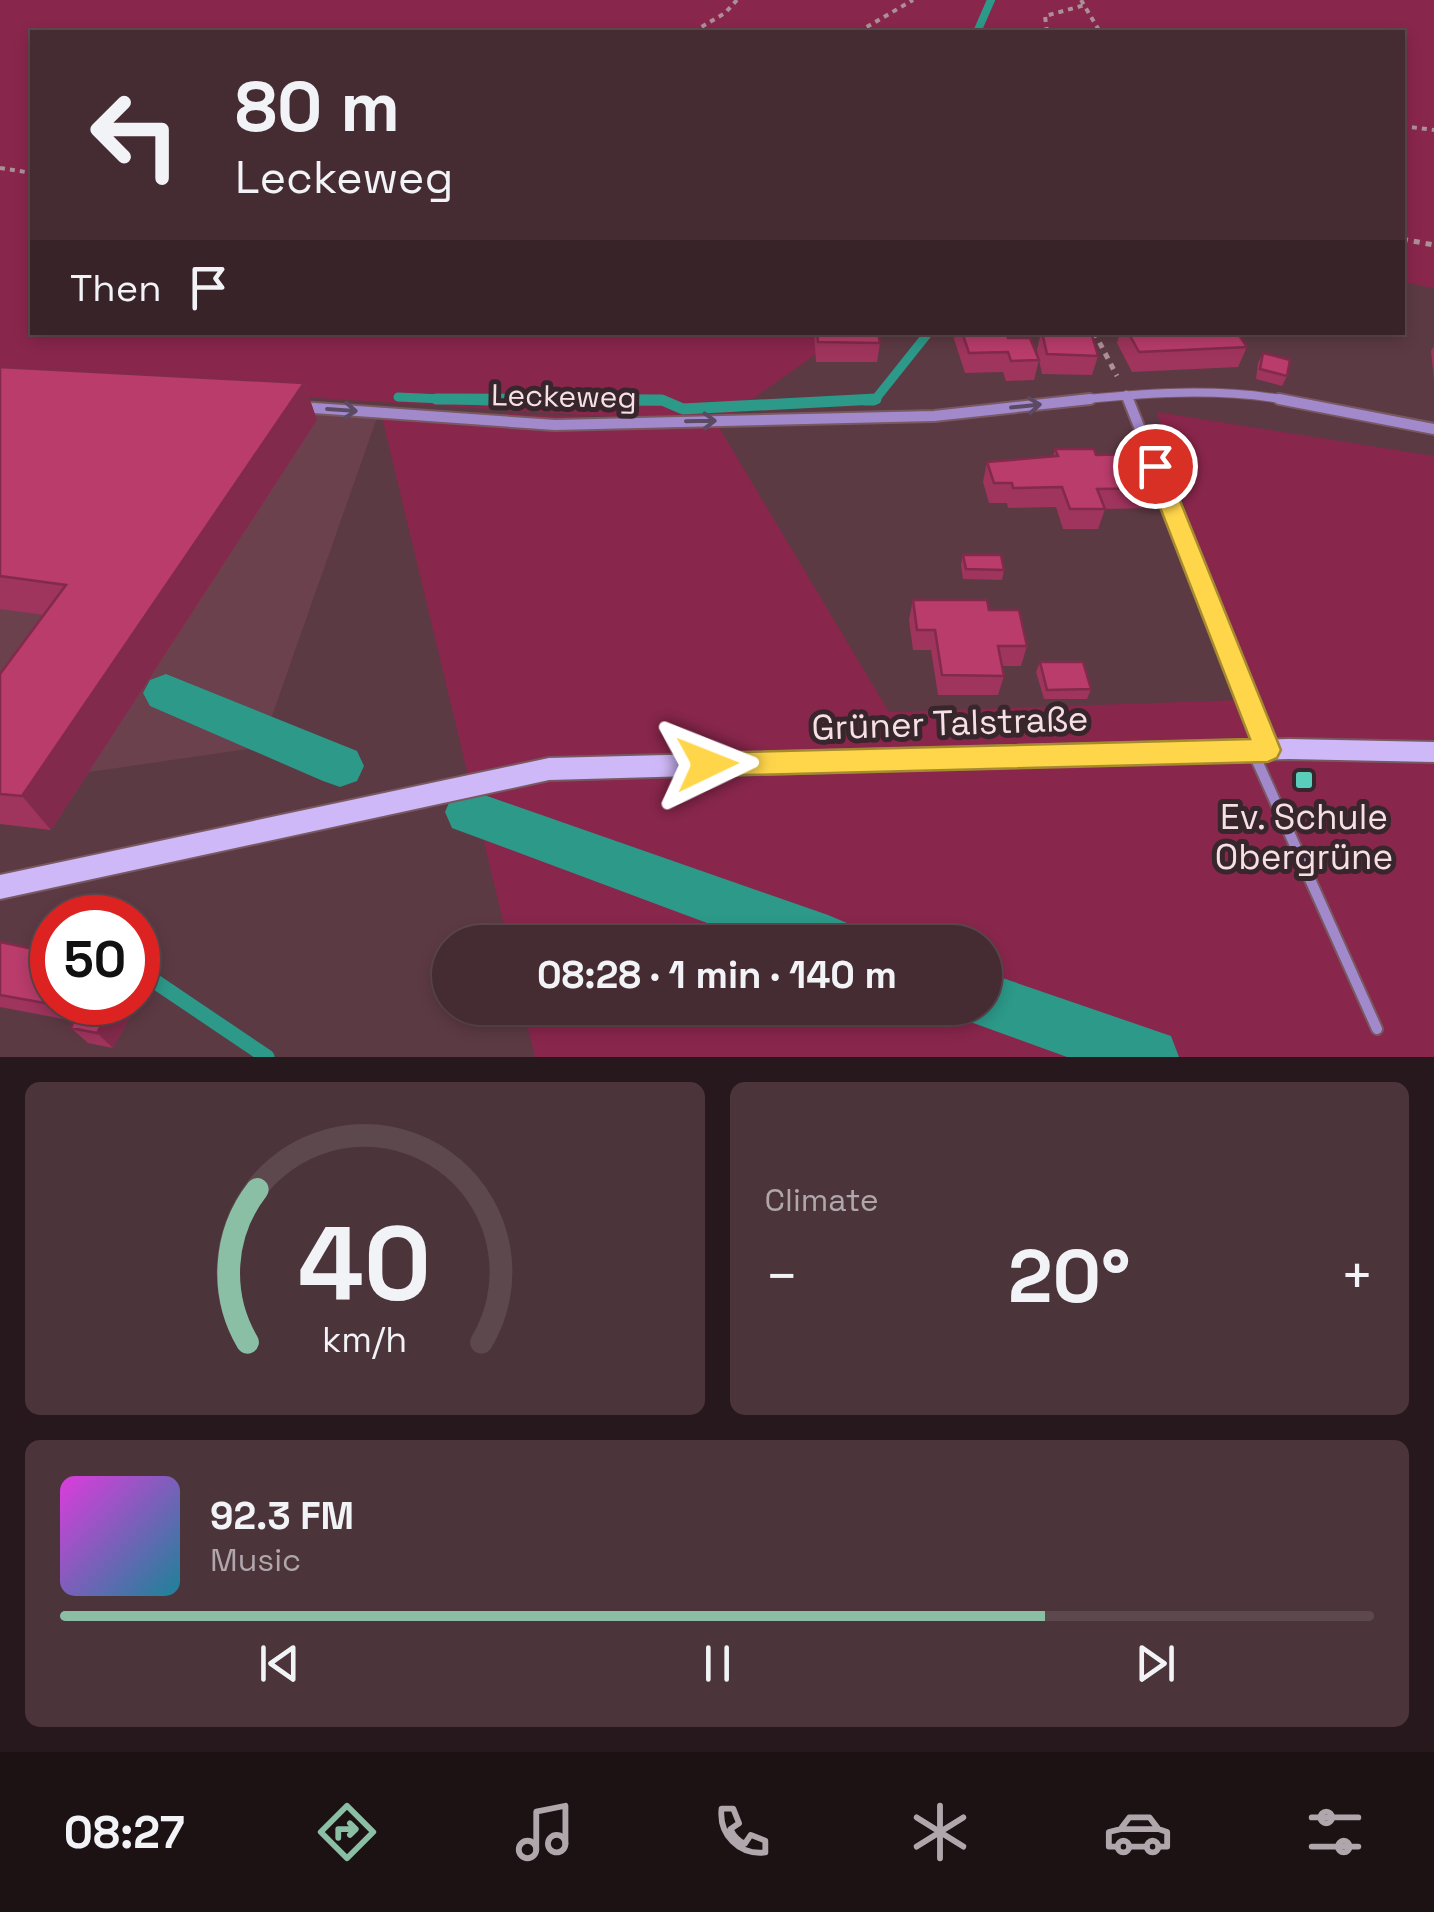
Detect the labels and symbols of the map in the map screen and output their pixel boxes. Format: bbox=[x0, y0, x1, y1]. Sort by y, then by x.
street label: Leckeweg bbox=[491, 375, 637, 417]
one-way arrow bbox=[1009, 396, 1041, 415]
one-way arrow bbox=[325, 401, 357, 420]
one-way arrow bbox=[685, 412, 717, 431]
pin bbox=[1113, 424, 1198, 509]
street label: Grüner Talstraße bbox=[811, 696, 1089, 750]
position arrow bbox=[655, 712, 759, 816]
marker: Ev. Schule Obergrüne bbox=[1293, 769, 1315, 791]
place label: Ev. Schule Obergrüne bbox=[1215, 795, 1393, 879]
speed limit sign: 50 bbox=[30, 895, 160, 1025]

